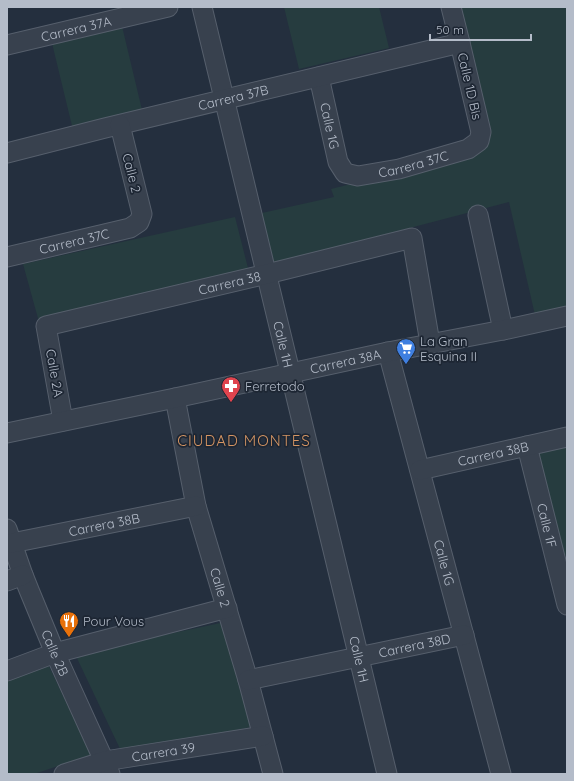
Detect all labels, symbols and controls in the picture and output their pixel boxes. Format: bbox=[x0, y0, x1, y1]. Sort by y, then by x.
street label: Carrera 37A bbox=[39, 13, 113, 45]
scale bar bbox=[430, 16, 531, 42]
text: 50 m bbox=[436, 22, 464, 37]
street label: Calle 1D Bis bbox=[455, 51, 485, 121]
street label: Carrera 37B bbox=[196, 81, 270, 113]
street label: Calle 1G bbox=[317, 101, 343, 150]
street label: Carrera 37C bbox=[377, 147, 450, 180]
street label: Calle 2 bbox=[119, 151, 145, 195]
street label: Carrera 37C bbox=[38, 225, 111, 257]
street label: Carrera 38 bbox=[197, 268, 262, 298]
street label: Calle 1H bbox=[270, 319, 297, 369]
place label: La Gran Esquina II bbox=[420, 333, 477, 364]
supermarket icon: La Gran Esquina II bbox=[395, 337, 417, 365]
street label: Carrera 38A bbox=[309, 346, 383, 377]
street label: Calle 2A bbox=[43, 348, 67, 399]
pharmacy icon: Ferretodo bbox=[220, 375, 242, 403]
place label: Ferretodo bbox=[245, 378, 305, 394]
district label: CIUDAD MONTES bbox=[177, 431, 311, 450]
street label: Carrera 38B bbox=[456, 438, 530, 469]
street label: Calle 1F bbox=[534, 502, 560, 549]
street label: Carrera 38B bbox=[67, 510, 141, 539]
street label: Calle 1G bbox=[431, 538, 458, 587]
street label: Calle 2 bbox=[207, 566, 234, 609]
restaurant icon: Pour Vous bbox=[58, 610, 80, 638]
place label: Pour Vous bbox=[83, 613, 144, 629]
street label: Calle 2B bbox=[38, 627, 72, 679]
street label: Carrera 38D bbox=[377, 630, 452, 661]
street label: Calle 1H bbox=[346, 634, 373, 684]
street label: Carrera 39 bbox=[130, 739, 196, 765]

